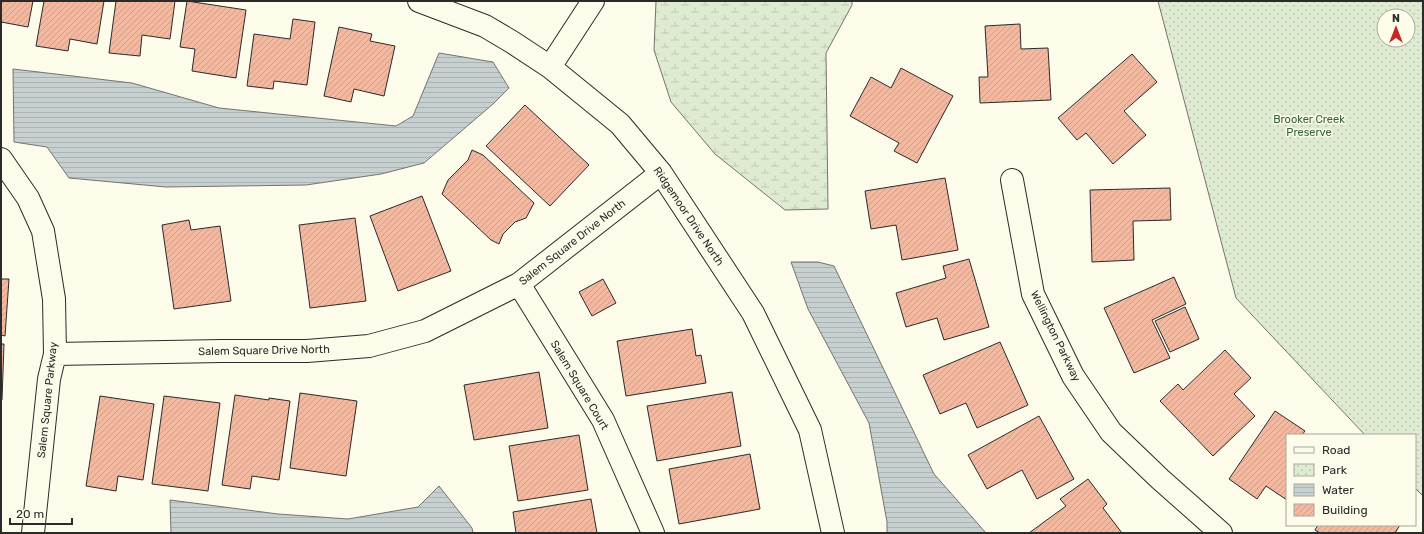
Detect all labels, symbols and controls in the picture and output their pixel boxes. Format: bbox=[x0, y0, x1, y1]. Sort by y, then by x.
north arrow bbox=[1376, 8, 1416, 48]
text: N bbox=[1392, 12, 1400, 25]
park label: Brooker Creek Preserve bbox=[1273, 113, 1345, 139]
street label: Ridgemoor Drive North bbox=[651, 164, 727, 268]
street label: Salem Square Drive North bbox=[516, 197, 628, 288]
street label: Wellington Parkway bbox=[1028, 289, 1083, 384]
street label: Salem Square Court bbox=[548, 338, 612, 433]
street label: Salem Square Parkway bbox=[35, 341, 60, 459]
street label: Salem Square Drive North bbox=[198, 343, 330, 358]
legend bbox=[1286, 434, 1416, 526]
text: Road bbox=[1322, 443, 1350, 457]
text: Park bbox=[1322, 463, 1348, 477]
text: Water bbox=[1322, 483, 1354, 497]
scale bar bbox=[10, 500, 72, 526]
text: Building bbox=[1322, 503, 1368, 517]
text: 20 m bbox=[16, 507, 44, 521]

